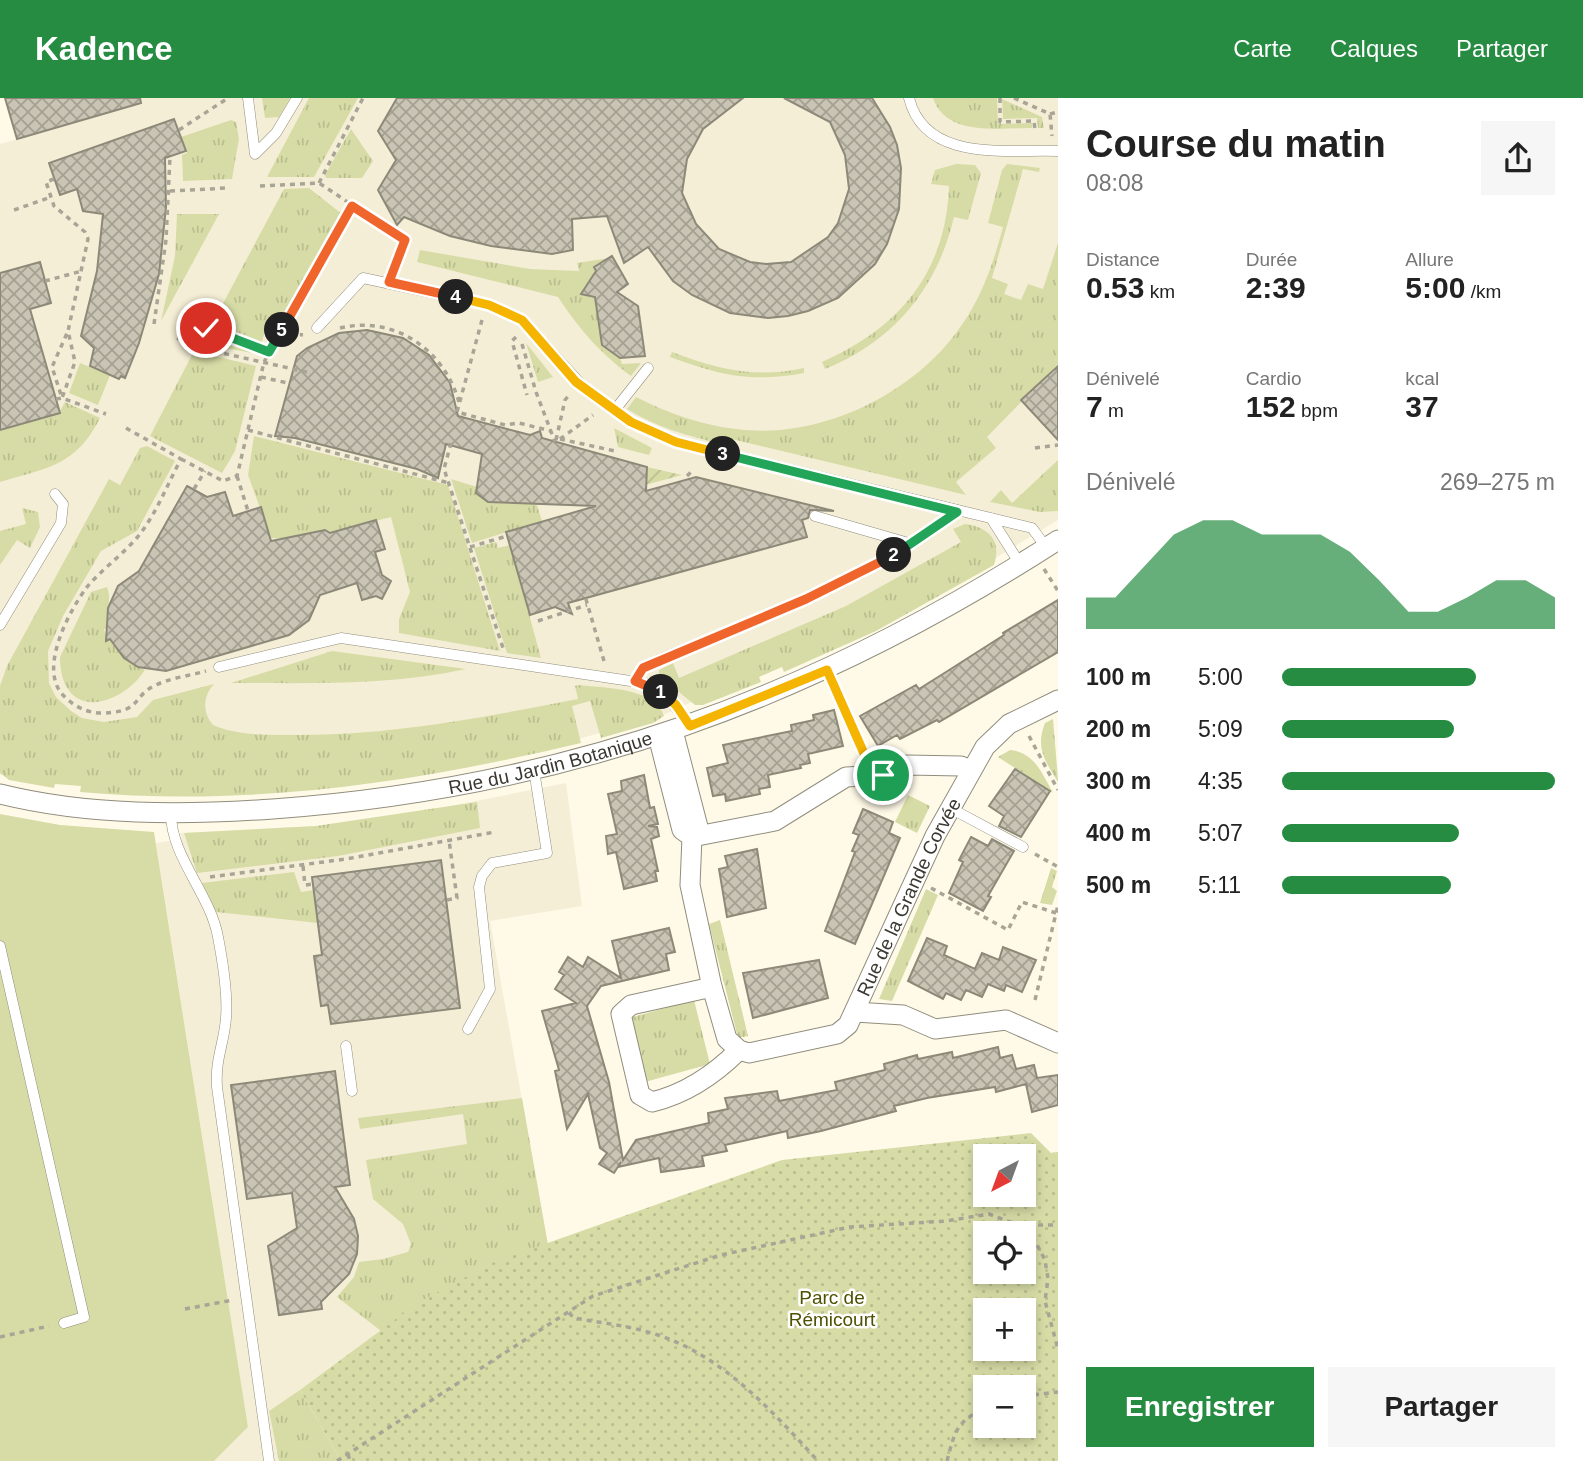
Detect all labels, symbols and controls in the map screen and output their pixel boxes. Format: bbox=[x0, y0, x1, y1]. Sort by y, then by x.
text: Kadence bbox=[35, 30, 173, 67]
text: Carte bbox=[1233, 35, 1292, 62]
text: Calques bbox=[1330, 35, 1418, 62]
text: Partager bbox=[1456, 35, 1548, 62]
button: share bbox=[1481, 121, 1555, 195]
text: Course du matin bbox=[1086, 123, 1386, 165]
text: 08:08 bbox=[1086, 170, 1144, 196]
text: Distance bbox=[1086, 249, 1160, 270]
text: Durée bbox=[1246, 249, 1297, 270]
text: Allure bbox=[1405, 249, 1454, 270]
text: 0.53 bbox=[1086, 271, 1144, 304]
text: 2:39 bbox=[1246, 271, 1306, 304]
text: 5:00 bbox=[1405, 271, 1465, 304]
pin: 4 bbox=[438, 280, 474, 314]
text: km bbox=[1144, 281, 1175, 302]
text: /km bbox=[1465, 281, 1501, 302]
text: 4 bbox=[450, 286, 461, 307]
pin bbox=[176, 298, 236, 358]
icon: check bbox=[187, 309, 225, 347]
pin: 5 bbox=[264, 313, 300, 348]
text: 5 bbox=[276, 319, 287, 340]
text: Dénivelé bbox=[1086, 368, 1160, 389]
text: Cardio bbox=[1246, 368, 1302, 389]
text: kcal bbox=[1405, 368, 1439, 389]
text: 7 bbox=[1086, 390, 1103, 423]
text: 152 bbox=[1246, 390, 1296, 423]
text: 37 bbox=[1405, 390, 1439, 423]
text: m bbox=[1103, 400, 1124, 421]
text: bpm bbox=[1296, 400, 1338, 421]
pin: 3 bbox=[706, 436, 740, 472]
text: 3 bbox=[717, 443, 728, 464]
text: Dénivelé bbox=[1086, 469, 1176, 495]
text: 269–275 m bbox=[1440, 469, 1555, 495]
pin: 2 bbox=[876, 538, 912, 573]
text: 2 bbox=[888, 544, 899, 565]
text: 100 m bbox=[1086, 664, 1151, 690]
text: 5:00 bbox=[1198, 664, 1243, 690]
pin: 1 bbox=[644, 674, 678, 710]
text: 1 bbox=[655, 681, 666, 702]
text: 200 m bbox=[1086, 716, 1151, 742]
text: 5:09 bbox=[1198, 716, 1243, 742]
street label: Rue du Jardin Botanique bbox=[447, 727, 655, 798]
pin bbox=[853, 745, 913, 805]
icon: arrive bbox=[864, 756, 902, 794]
text: 300 m bbox=[1086, 768, 1151, 794]
text: 4:35 bbox=[1198, 768, 1243, 794]
street label: Rue de la Grande Corvée bbox=[852, 794, 965, 999]
text: 400 m bbox=[1086, 820, 1151, 846]
text: 5:07 bbox=[1198, 820, 1243, 846]
text: 500 m bbox=[1086, 872, 1151, 898]
text: 5:11 bbox=[1198, 872, 1241, 898]
north arrow bbox=[973, 1144, 1036, 1208]
map controls bbox=[973, 1144, 1036, 1438]
button: locate bbox=[973, 1221, 1036, 1284]
park label: Parc de Rémicourt bbox=[789, 1287, 876, 1330]
button: + bbox=[973, 1298, 1036, 1361]
button: Enregistrer bbox=[1086, 1367, 1314, 1447]
button: Partager bbox=[1328, 1367, 1555, 1447]
button: − bbox=[973, 1375, 1036, 1438]

